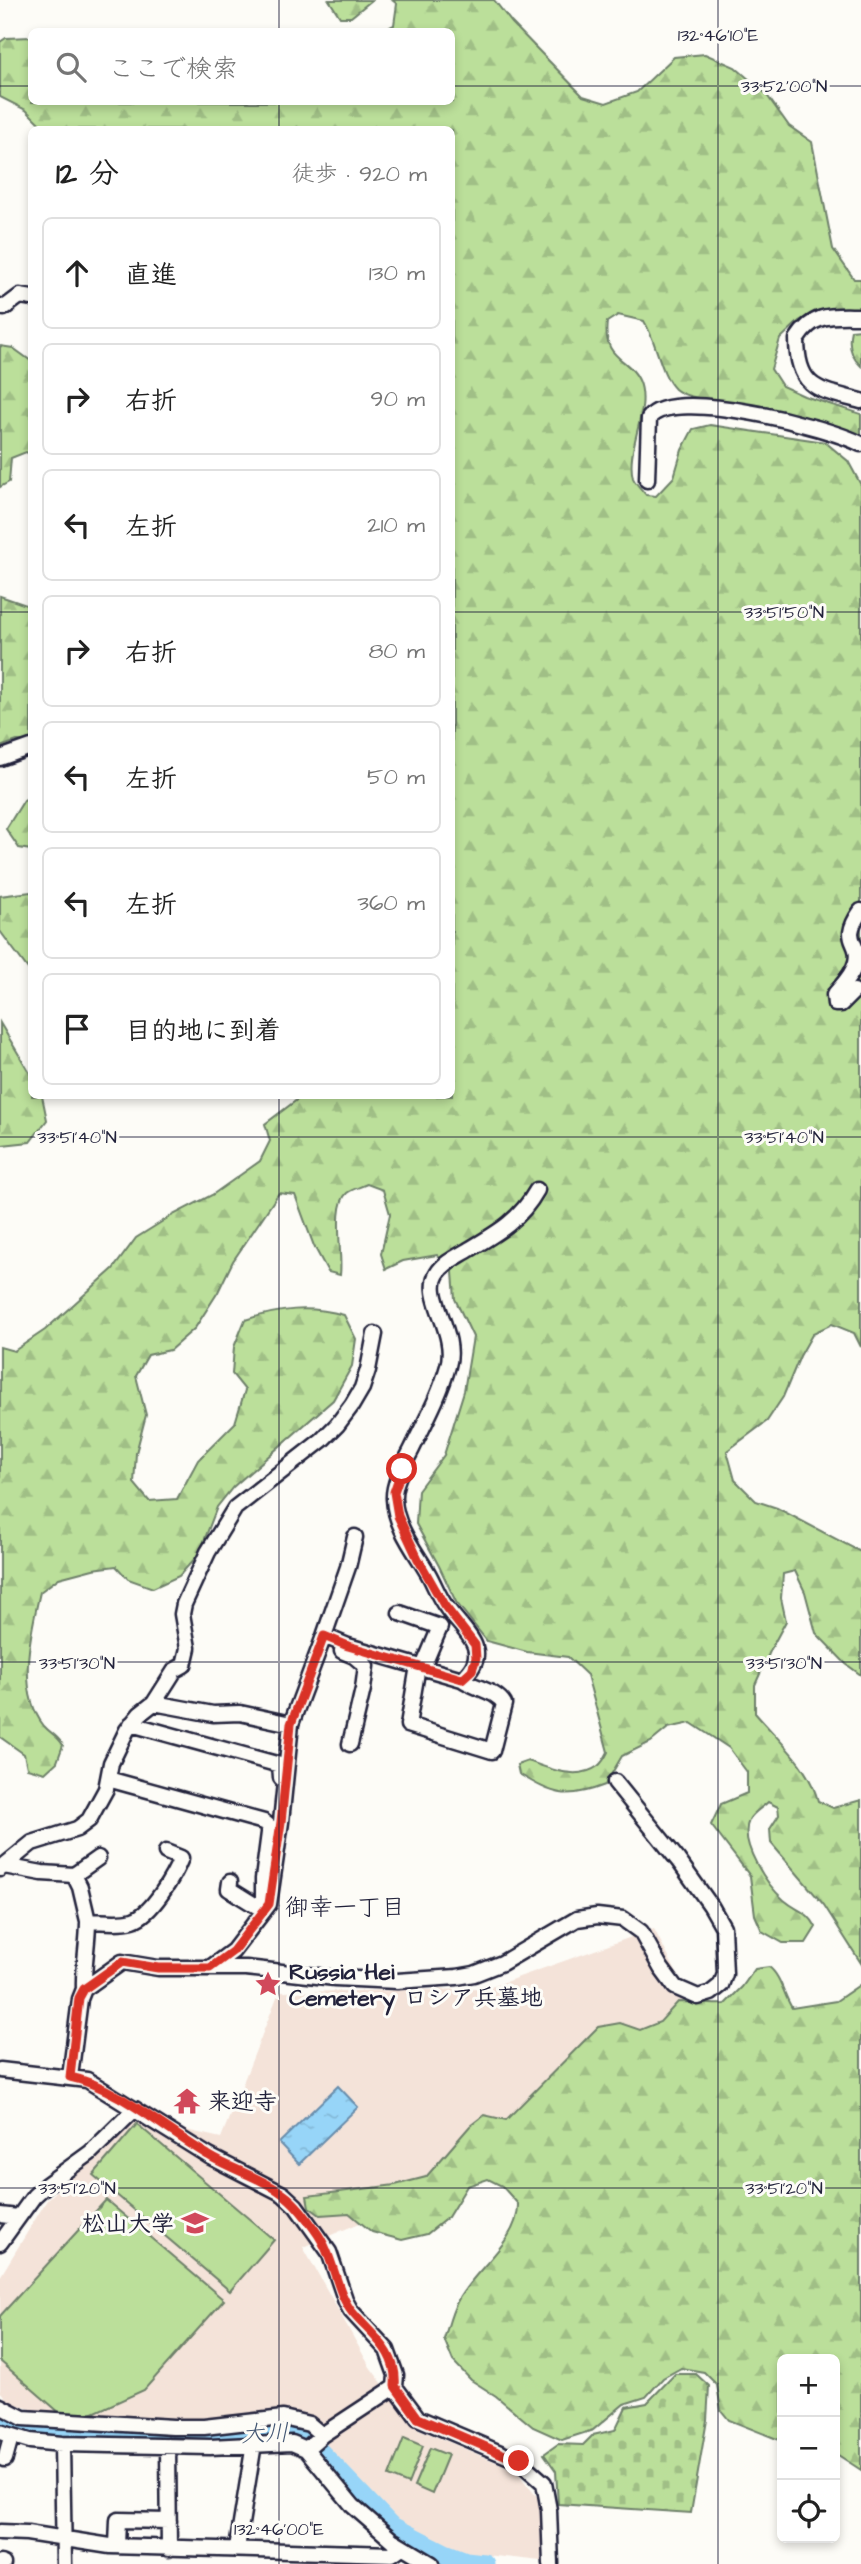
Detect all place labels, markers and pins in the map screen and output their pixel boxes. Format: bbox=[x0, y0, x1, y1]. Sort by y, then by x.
place label: Russia Hei Cemetery ロシア兵墓地 bbox=[289, 1956, 543, 2016]
place icon: Russia Hei Cemetery ロシア兵墓地 bbox=[253, 1969, 283, 1999]
temple icon: 来迎寺 bbox=[172, 2086, 202, 2116]
place label: 来迎寺 bbox=[208, 2086, 277, 2118]
place label: 松山大学 bbox=[82, 2208, 174, 2240]
school or university icon: 松山大学 bbox=[180, 2208, 210, 2238]

